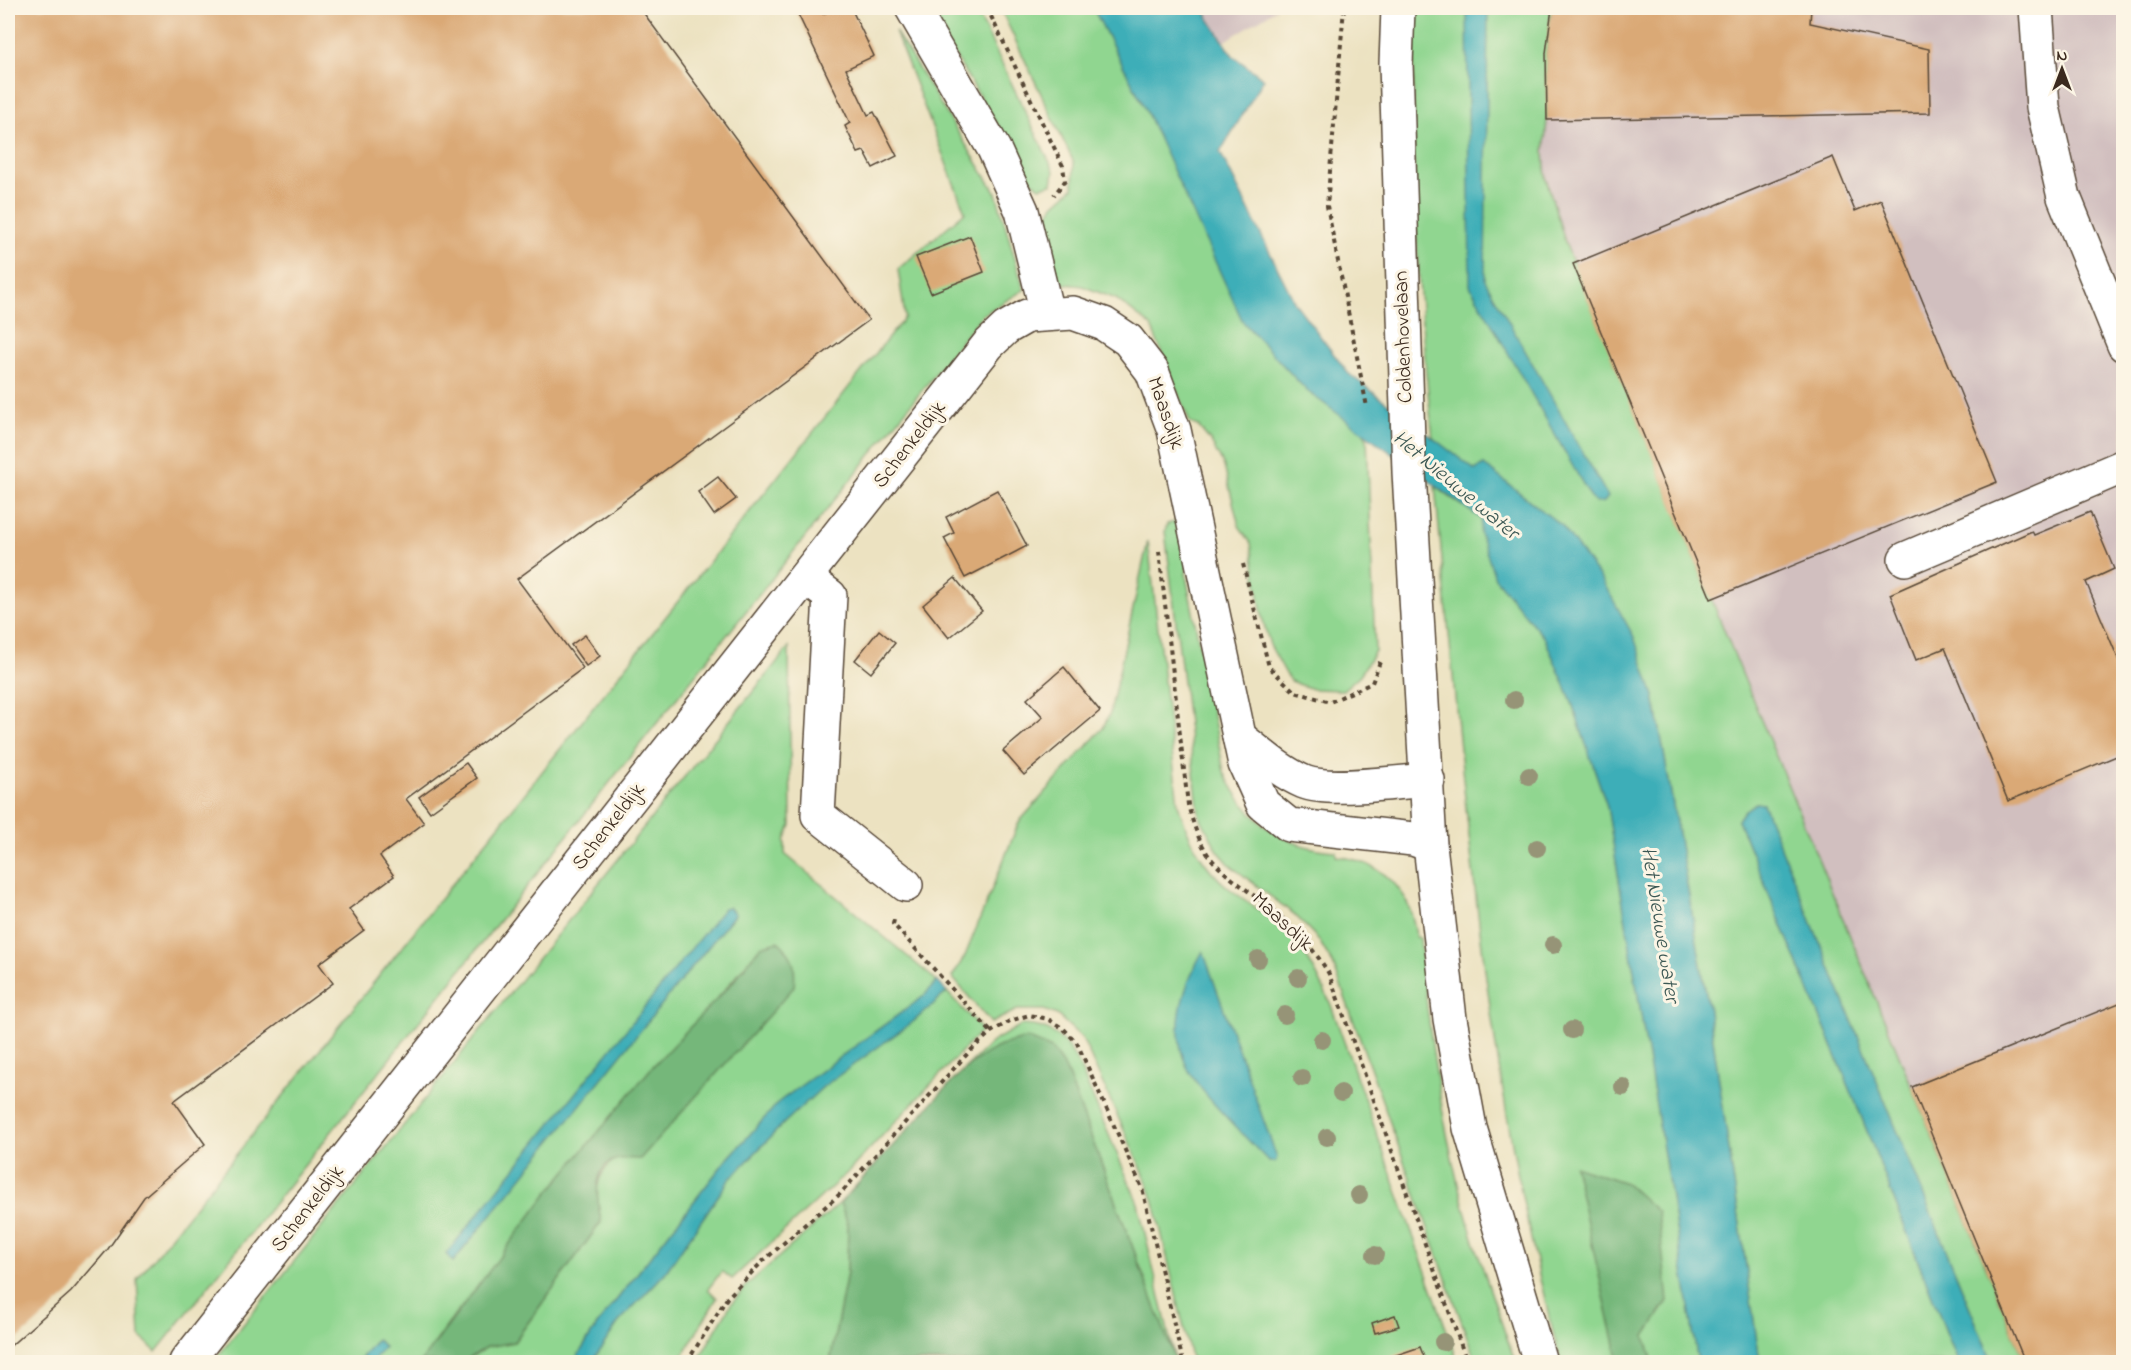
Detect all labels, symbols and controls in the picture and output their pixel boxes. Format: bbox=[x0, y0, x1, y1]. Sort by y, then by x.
north arrow bbox=[2032, 39, 2092, 99]
text: N bbox=[2057, 44, 2068, 68]
street label: Coldenhovelaan bbox=[1387, 270, 1421, 404]
street label: Maasdijk bbox=[1139, 373, 1192, 454]
street label: Schenkeldijk bbox=[866, 394, 954, 495]
water label: Het Nieuwe water bbox=[1385, 423, 1528, 551]
street label: Schenkeldijk bbox=[565, 776, 653, 877]
water label: Het Nieuwe water bbox=[1631, 845, 1688, 1008]
street label: Maasdijk bbox=[1244, 885, 1320, 959]
street label: Schenkeldijk bbox=[264, 1158, 352, 1259]

